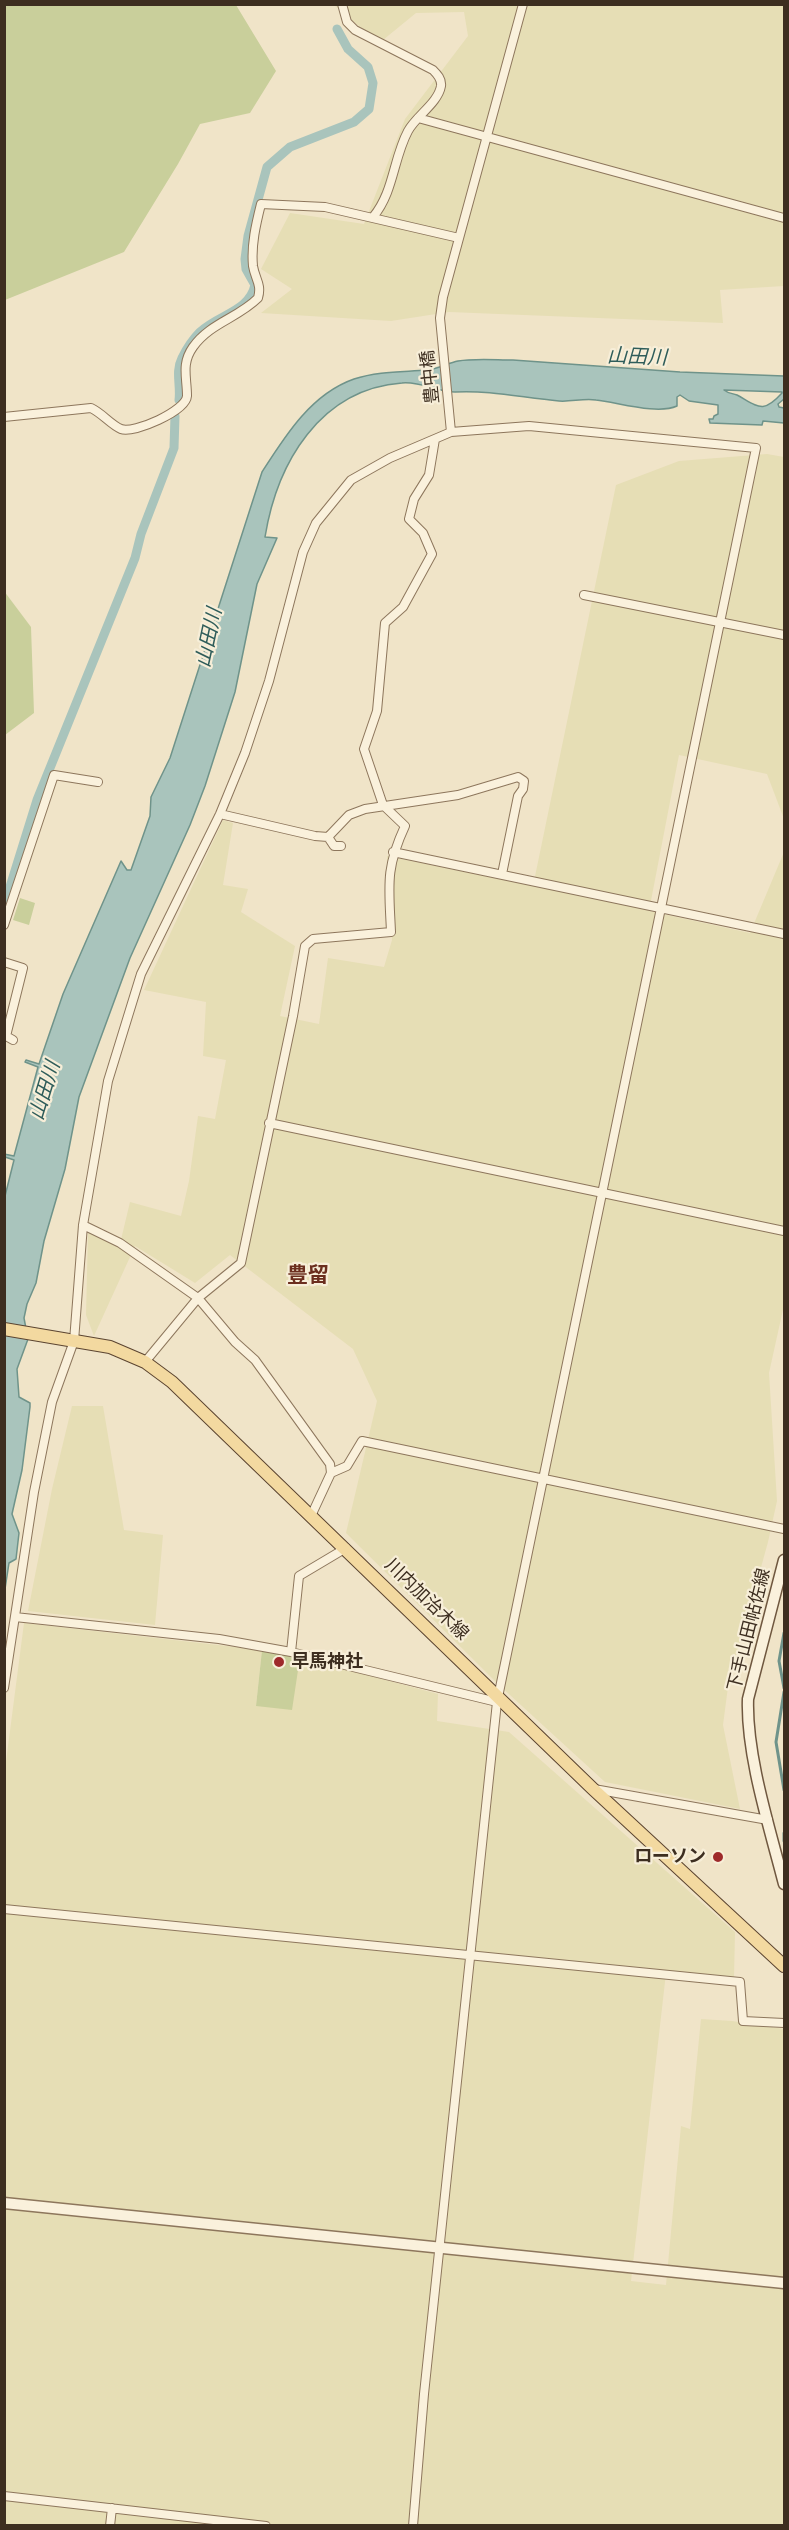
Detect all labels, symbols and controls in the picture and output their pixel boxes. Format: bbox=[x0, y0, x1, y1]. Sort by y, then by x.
water label: 山田川 bbox=[607, 345, 667, 371]
street label: 豊中橋 bbox=[417, 349, 445, 405]
water label: 山田川 bbox=[192, 606, 228, 670]
water label: 山田川 bbox=[26, 1059, 66, 1123]
district label: 豊留 bbox=[287, 1264, 329, 1290]
street label: 川内加治木線 bbox=[380, 1555, 472, 1645]
street label: 下手山田帖佐線 bbox=[724, 1566, 776, 1694]
place label: 早馬神社 bbox=[291, 1651, 363, 1673]
marker: 早馬神社 bbox=[272, 1655, 286, 1669]
place label: ローソン bbox=[634, 1846, 706, 1868]
marker: ローソン bbox=[711, 1850, 725, 1864]

